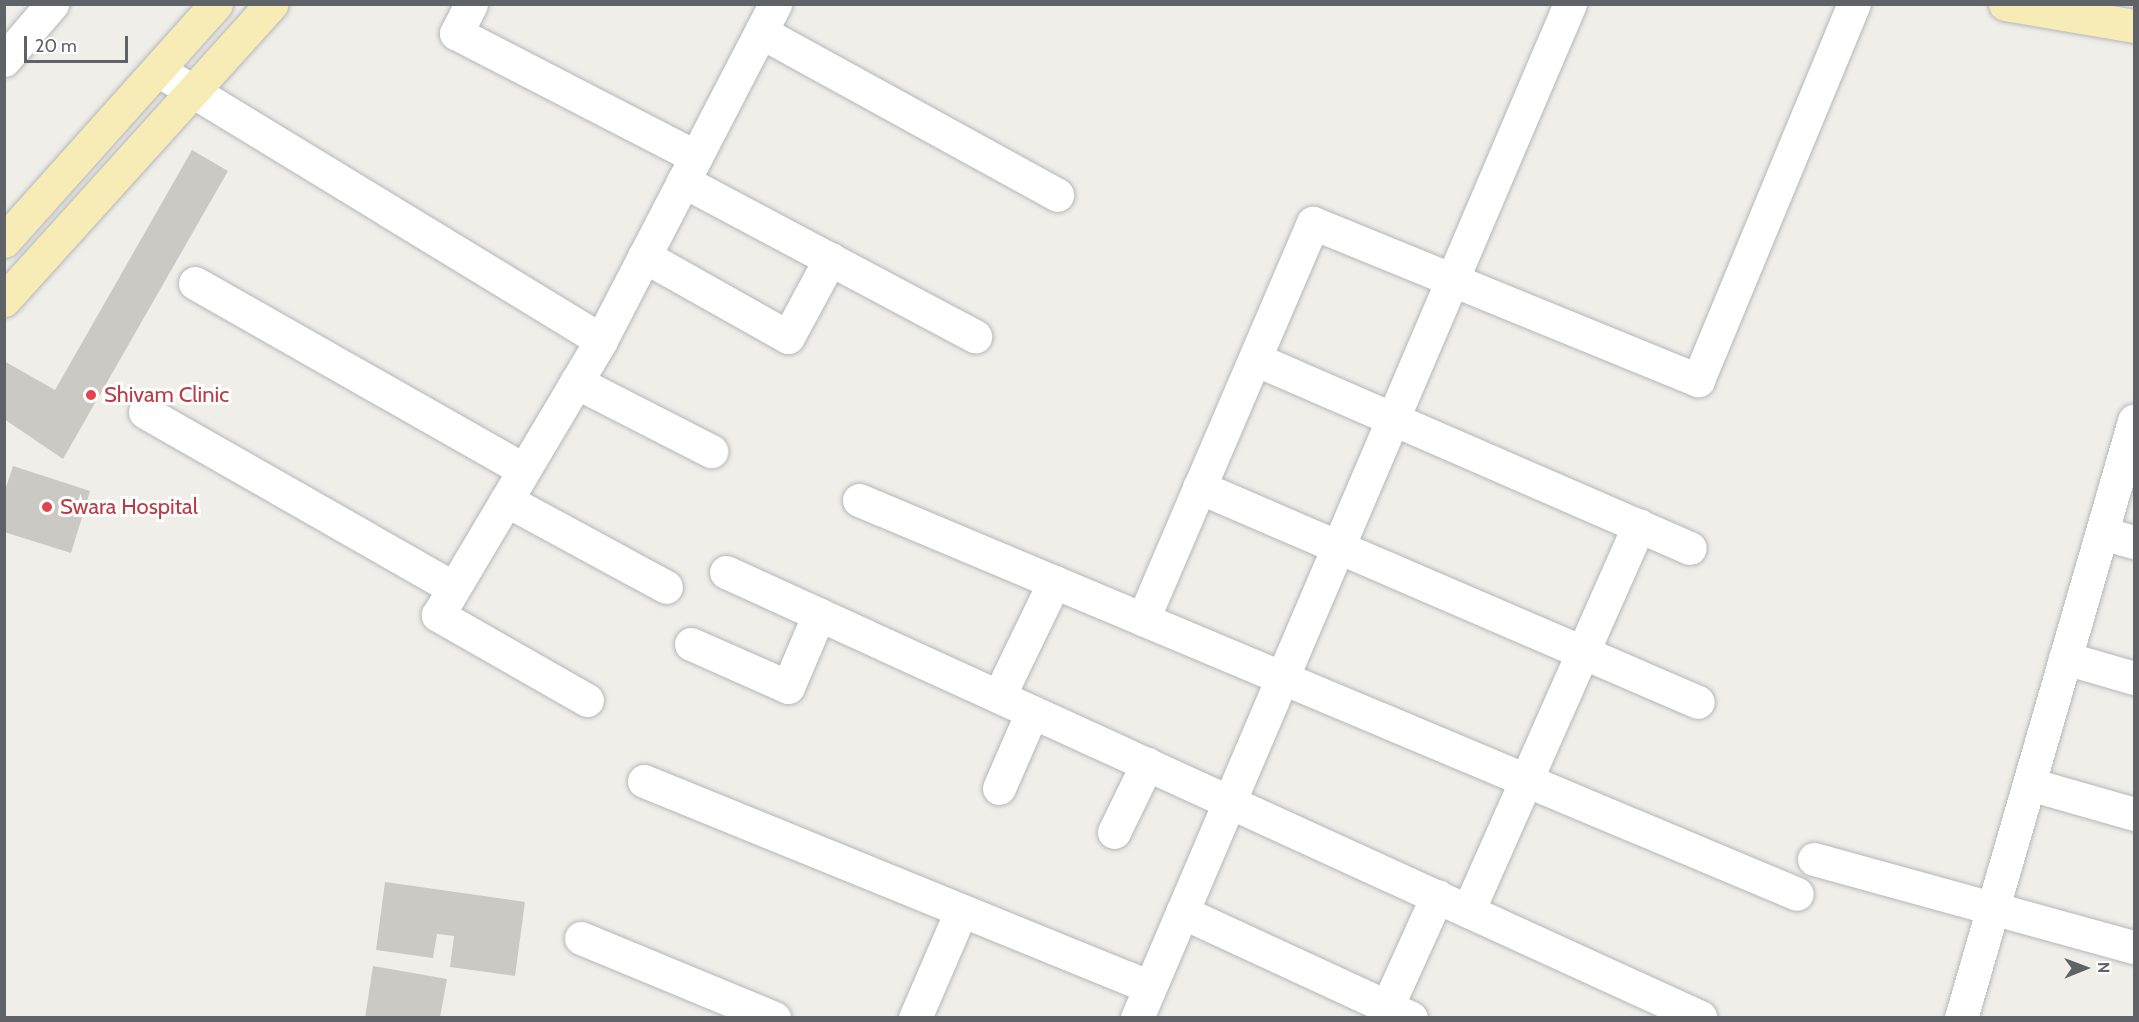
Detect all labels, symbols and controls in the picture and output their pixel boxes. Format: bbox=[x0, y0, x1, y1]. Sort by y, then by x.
scale bar bbox=[27, 24, 130, 62]
text: 20 m bbox=[35, 35, 77, 57]
place label: Shivam Clinic bbox=[104, 382, 229, 408]
marker: Shivam Clinic bbox=[82, 386, 100, 404]
place label: Swara Hospital bbox=[60, 494, 198, 520]
marker: Swara Hospital bbox=[38, 498, 56, 516]
north arrow bbox=[2055, 938, 2115, 998]
text: N bbox=[2094, 962, 2113, 973]

